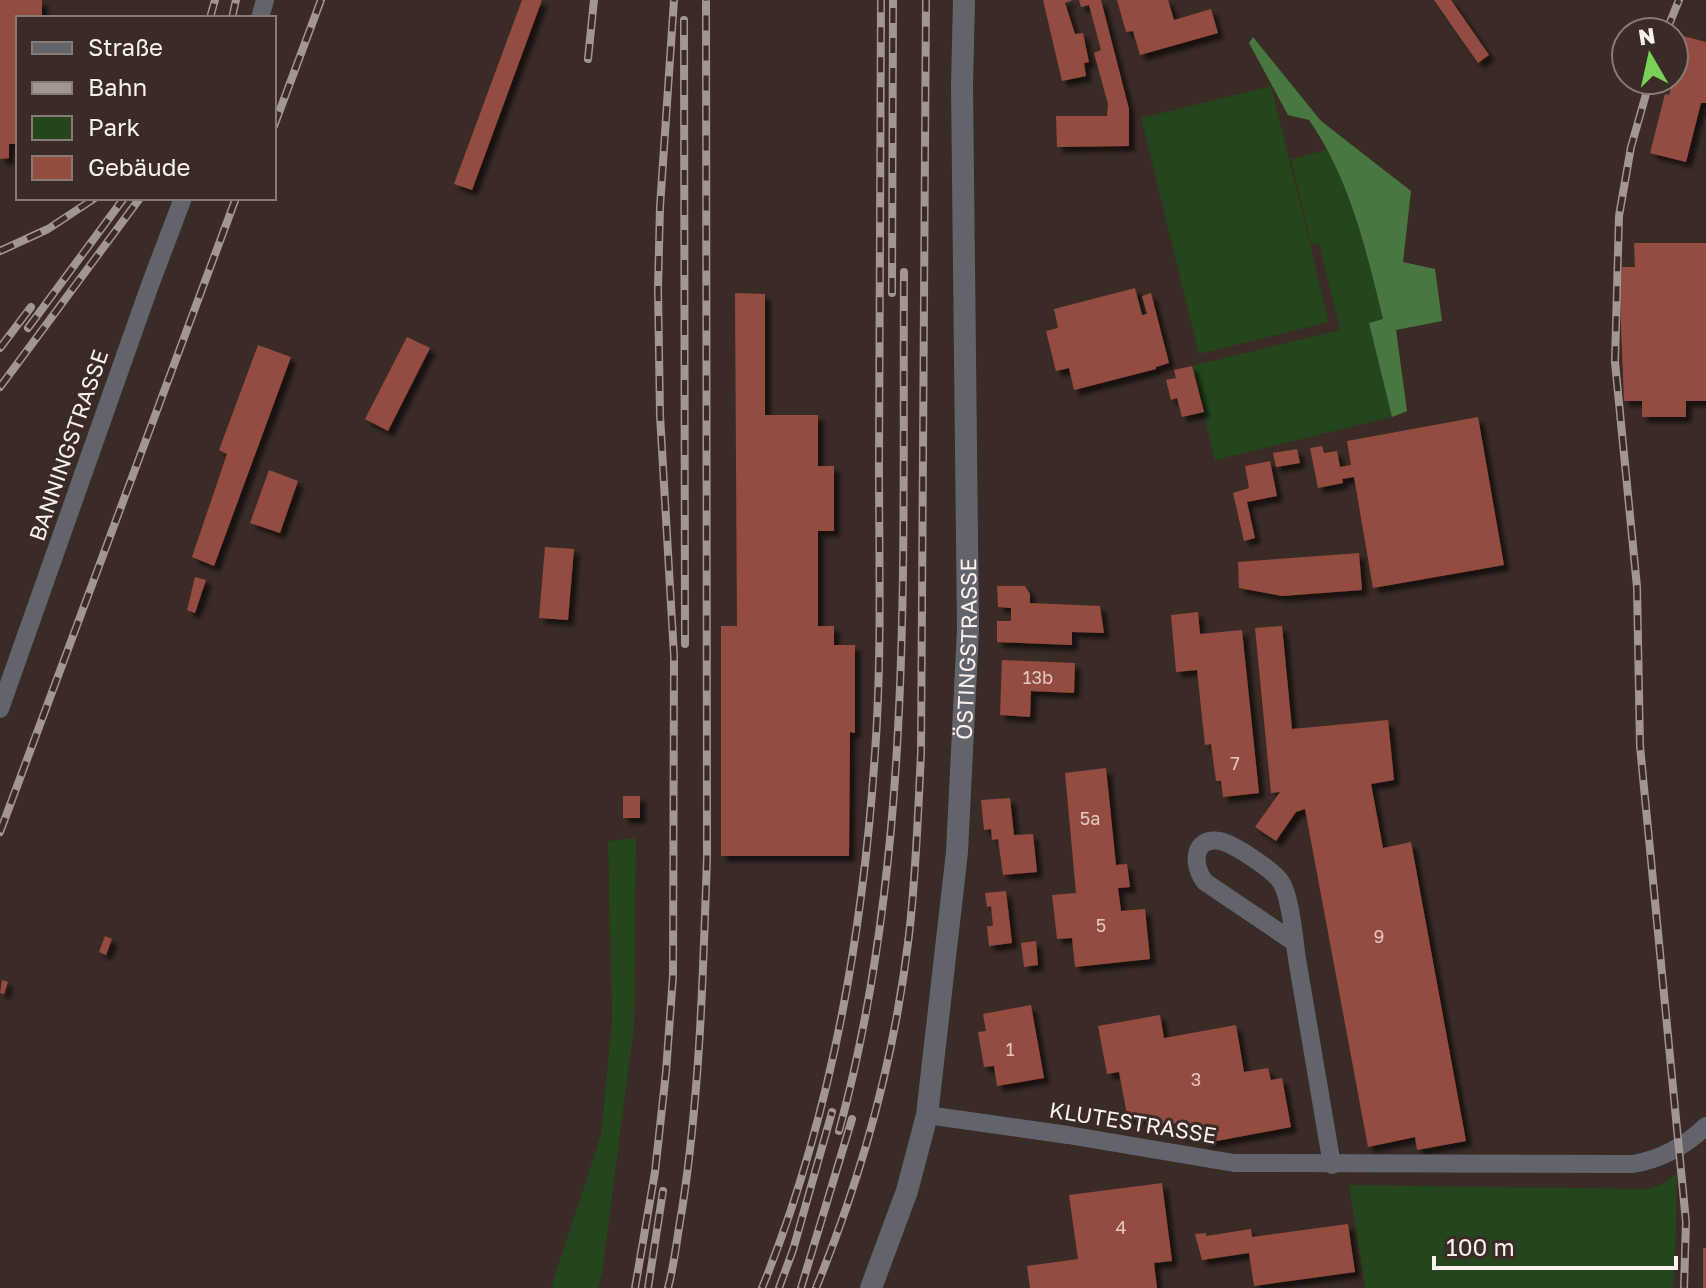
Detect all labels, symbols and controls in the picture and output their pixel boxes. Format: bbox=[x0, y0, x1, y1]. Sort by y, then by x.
legend bbox=[16, 16, 276, 200]
north arrow bbox=[1610, 16, 1690, 96]
text: N bbox=[1636, 21, 1657, 50]
text: Straße bbox=[88, 32, 163, 61]
text: Bahn bbox=[88, 72, 147, 101]
text: Park bbox=[88, 112, 140, 141]
text: Gebäude bbox=[88, 152, 190, 181]
street label: BANNINGSTRASSE bbox=[23, 346, 113, 544]
street label: ÖSTINGSTRASSE bbox=[949, 558, 982, 740]
house number: 13b bbox=[1023, 666, 1053, 688]
house number: 7 bbox=[1230, 752, 1240, 774]
house number: 5a bbox=[1080, 807, 1100, 829]
house number: 5 bbox=[1096, 914, 1106, 936]
house number: 9 bbox=[1374, 925, 1384, 947]
house number: 1 bbox=[1006, 1038, 1015, 1060]
house number: 3 bbox=[1191, 1068, 1201, 1090]
street label: KLUTESTRASSE bbox=[1048, 1095, 1218, 1149]
house number: 4 bbox=[1116, 1216, 1127, 1238]
scale bar bbox=[1434, 1220, 1676, 1270]
text: 100 m bbox=[1446, 1232, 1515, 1261]

